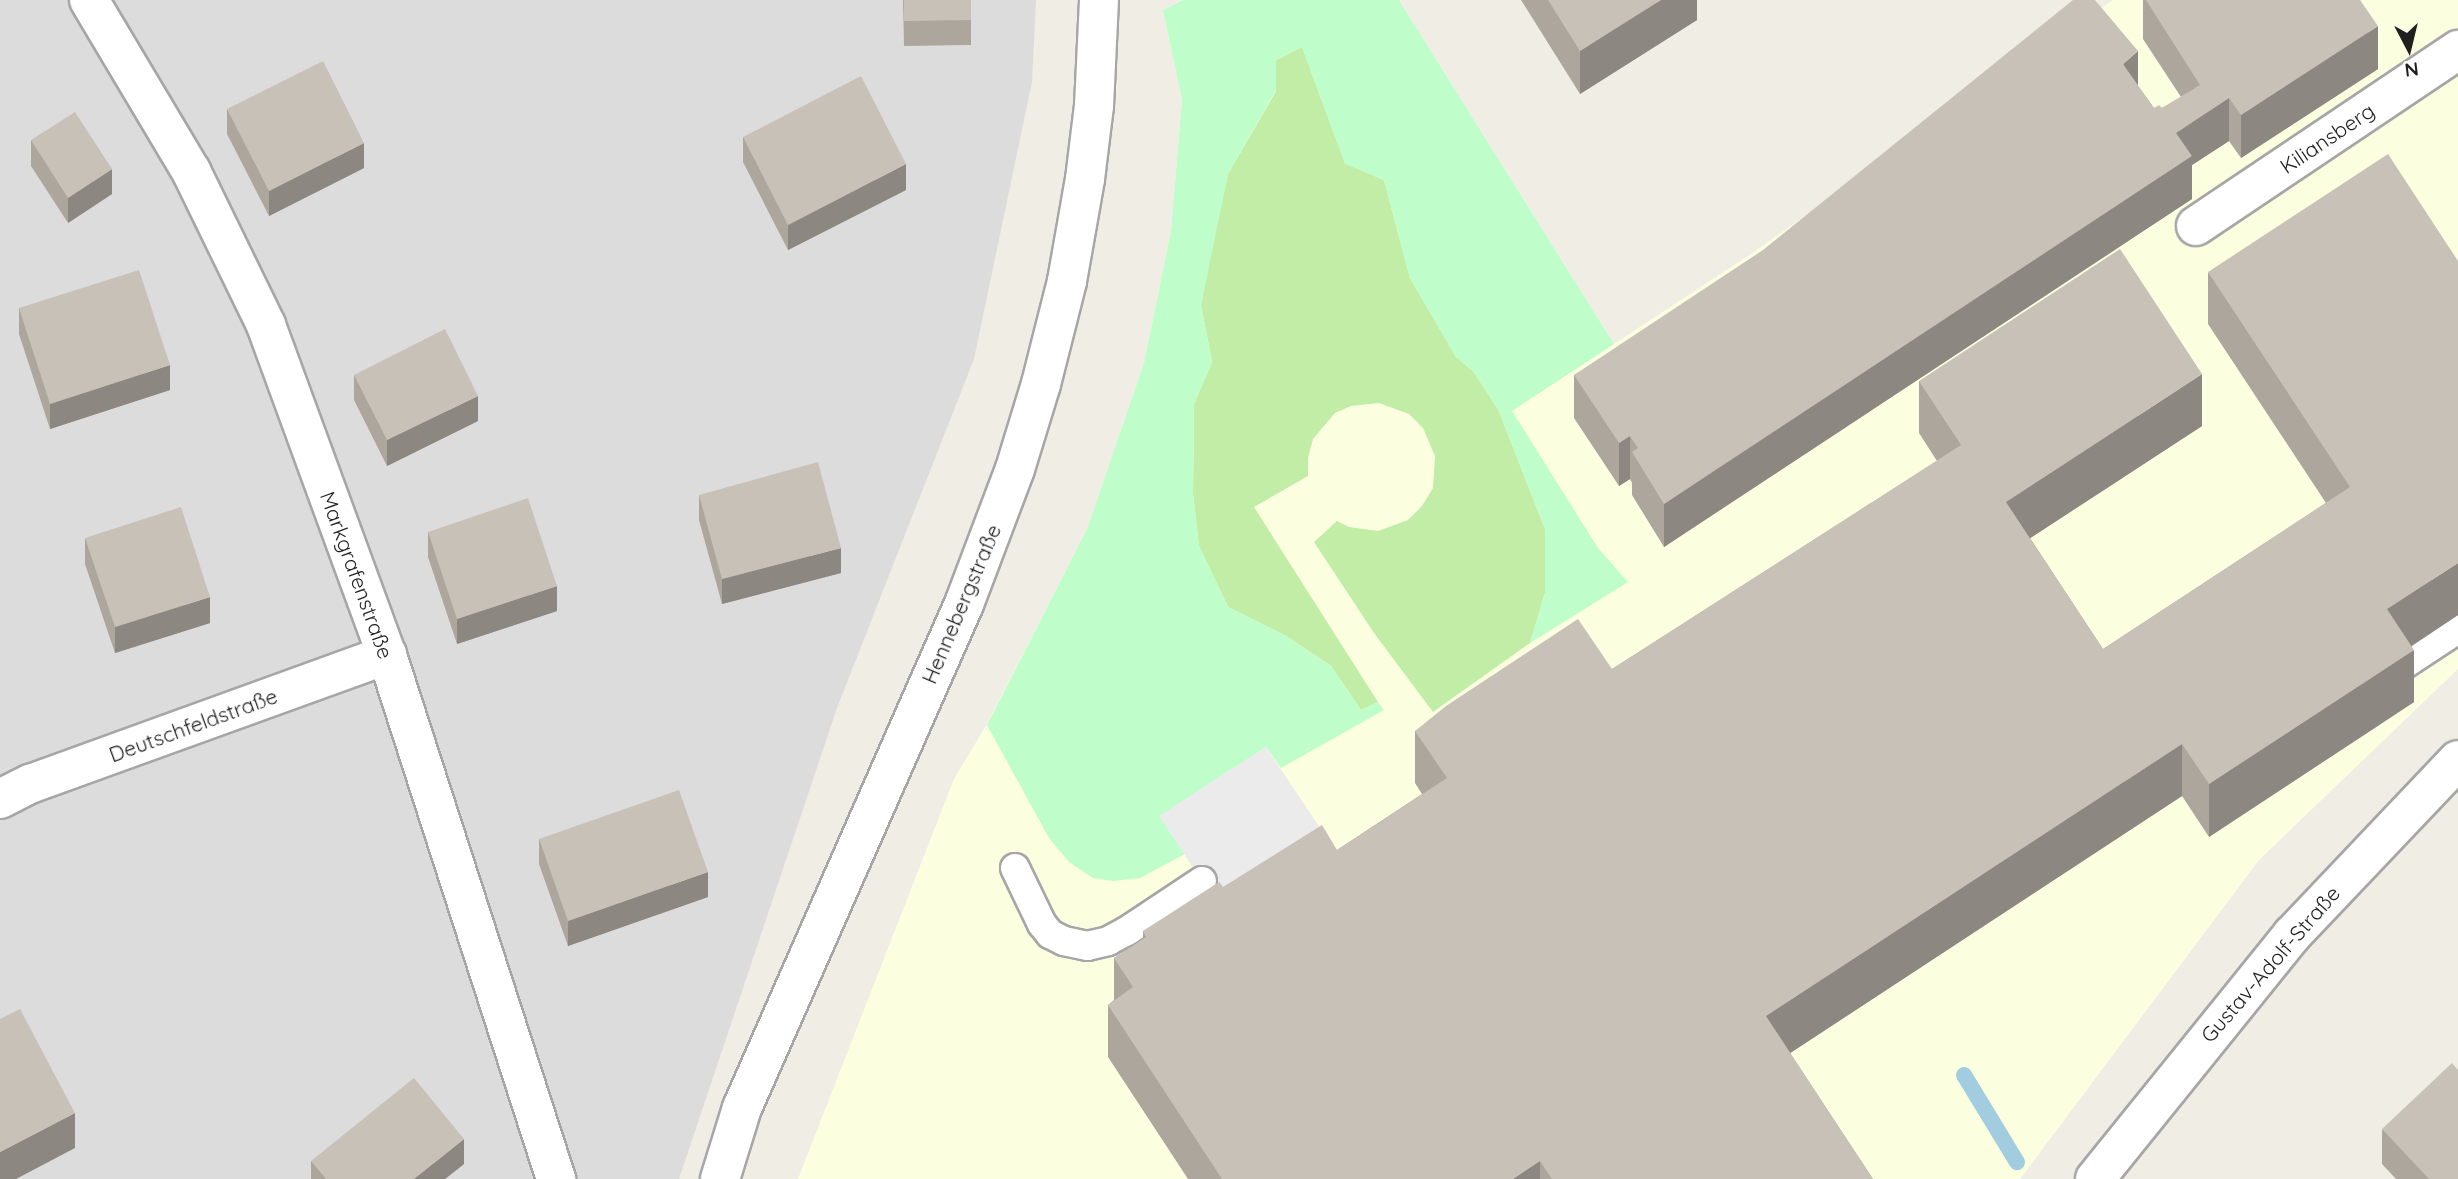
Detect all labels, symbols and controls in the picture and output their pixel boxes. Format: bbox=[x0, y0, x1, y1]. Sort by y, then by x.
north arrow bbox=[2374, 14, 2444, 84]
text: N bbox=[2403, 57, 2420, 83]
street label: Kiliansberg bbox=[2275, 97, 2379, 179]
street label: Markgrafenstraße bbox=[315, 488, 399, 662]
street label: Hennebergstraße bbox=[916, 521, 1006, 687]
street label: Deutschfeldstraße bbox=[105, 683, 281, 767]
street label: Gustav-Adolf-Straße bbox=[2195, 881, 2345, 1047]

